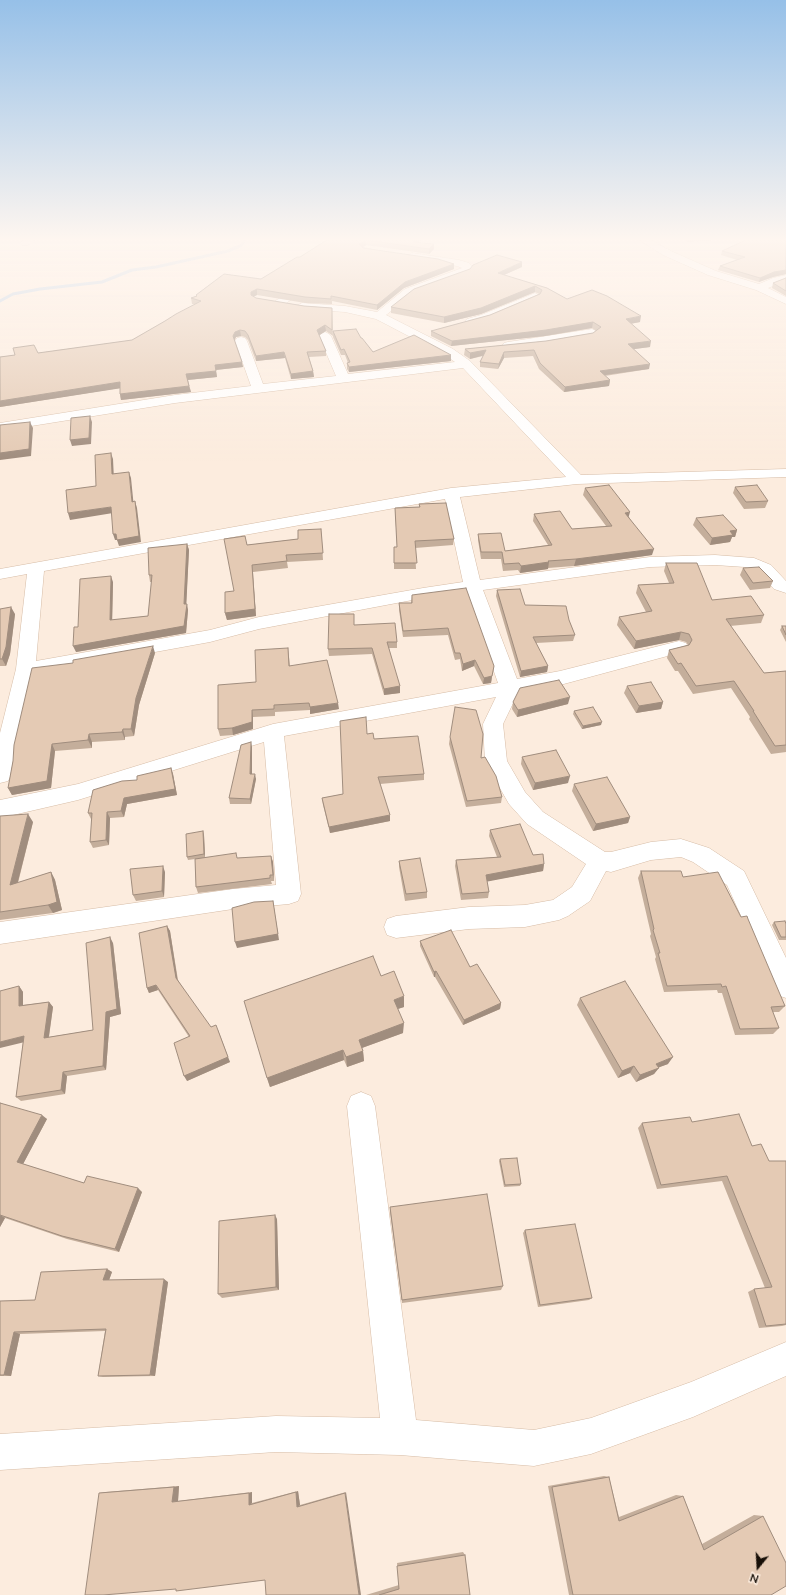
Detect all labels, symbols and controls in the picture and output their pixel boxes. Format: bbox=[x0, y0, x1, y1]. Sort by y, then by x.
north arrow bbox=[738, 1547, 778, 1587]
text: N bbox=[748, 1571, 760, 1586]

